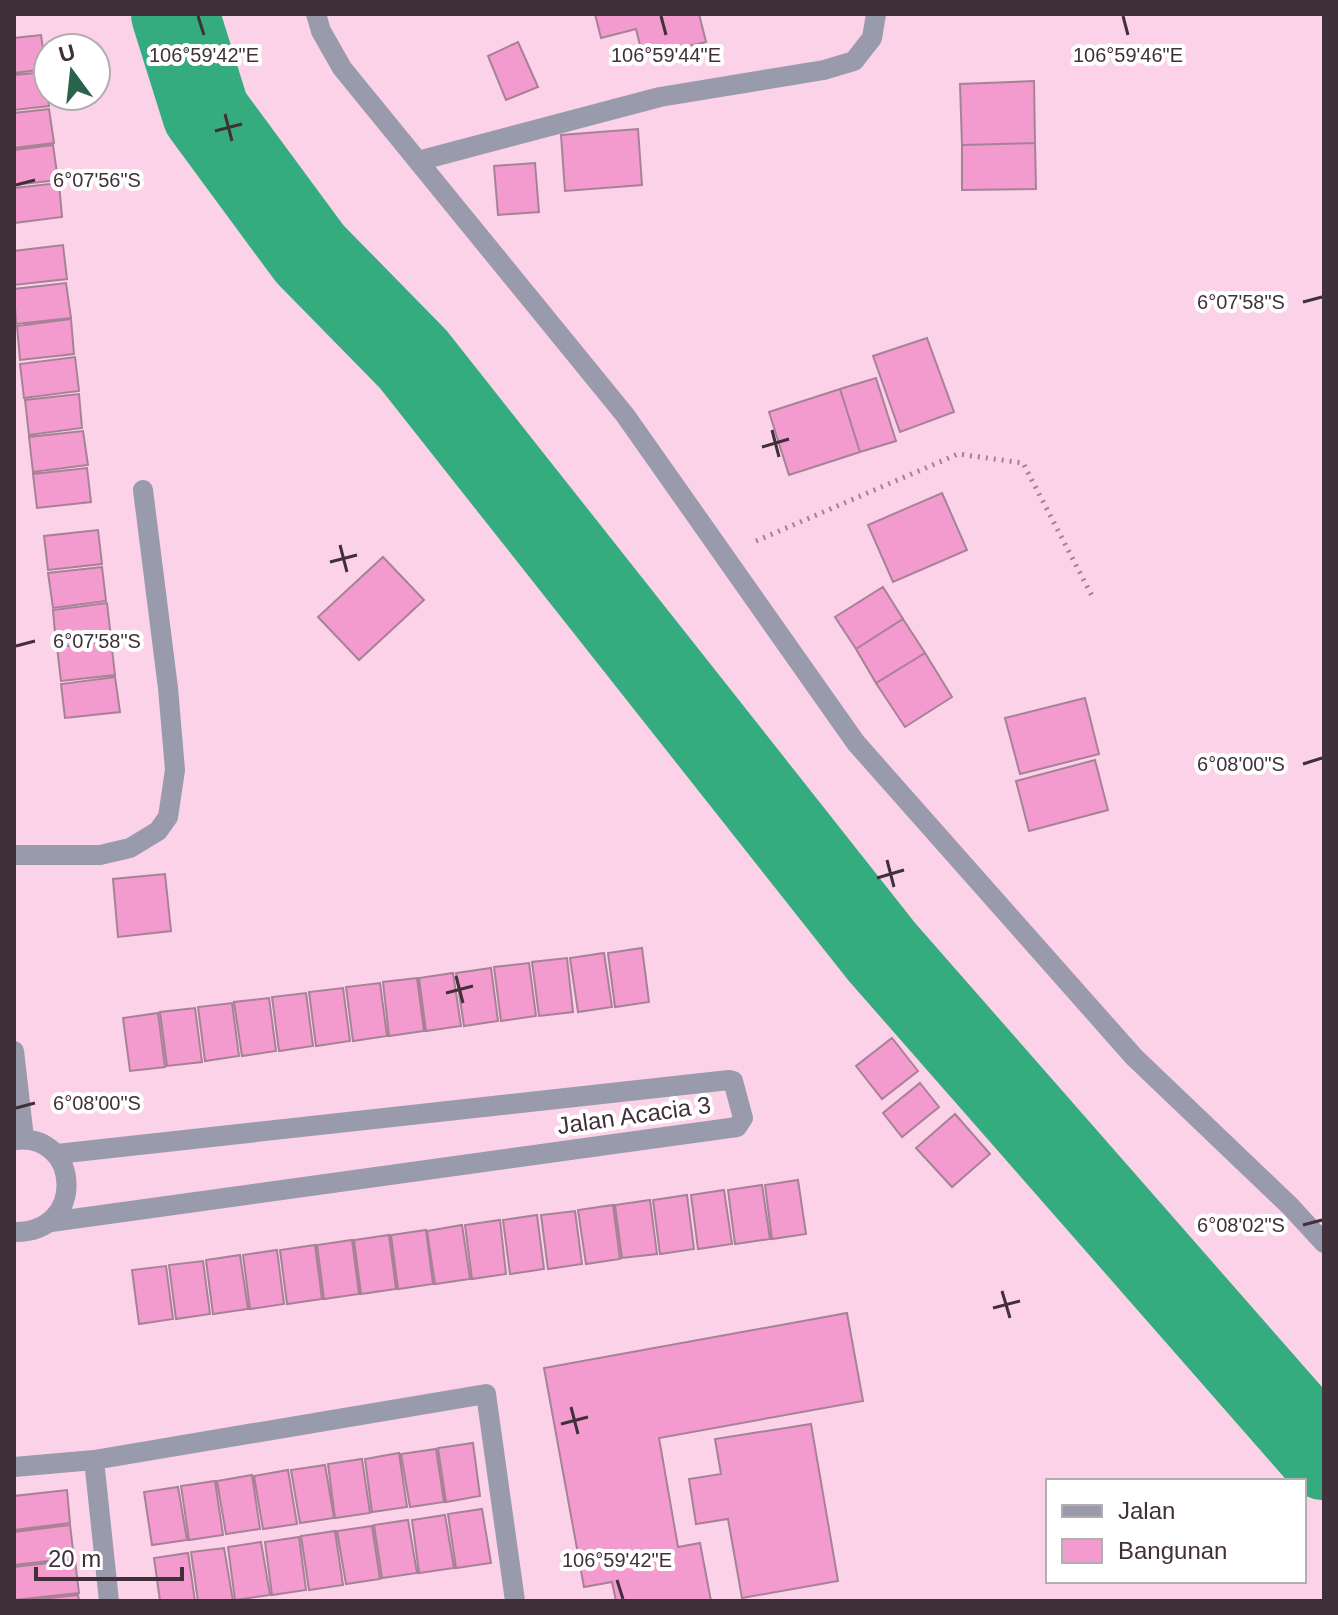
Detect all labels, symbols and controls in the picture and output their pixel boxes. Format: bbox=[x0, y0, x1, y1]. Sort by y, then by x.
north arrow bbox=[32, 32, 112, 112]
text: U bbox=[56, 39, 78, 67]
text: 106°59'42"E bbox=[149, 44, 259, 66]
text: 106°59'44"E bbox=[611, 44, 721, 66]
text: 106°59'46"E bbox=[1073, 44, 1183, 66]
text: 6°07'56"S bbox=[53, 169, 141, 191]
text: 6°07'58"S bbox=[1197, 291, 1285, 313]
text: 6°07'58"S bbox=[53, 630, 141, 652]
text: 6°08'00"S bbox=[1197, 753, 1285, 775]
street label: Jalan Acacia 3 bbox=[555, 1091, 713, 1139]
text: 6°08'00"S bbox=[53, 1092, 141, 1114]
text: 6°08'02"S bbox=[1197, 1214, 1285, 1236]
legend bbox=[1046, 1479, 1306, 1583]
text: Jalan bbox=[1118, 1497, 1175, 1524]
scale bar bbox=[36, 1531, 182, 1581]
text: Bangunan bbox=[1118, 1537, 1227, 1564]
text: 20 m bbox=[48, 1545, 101, 1572]
text: 106°59'42"E bbox=[562, 1549, 672, 1571]

